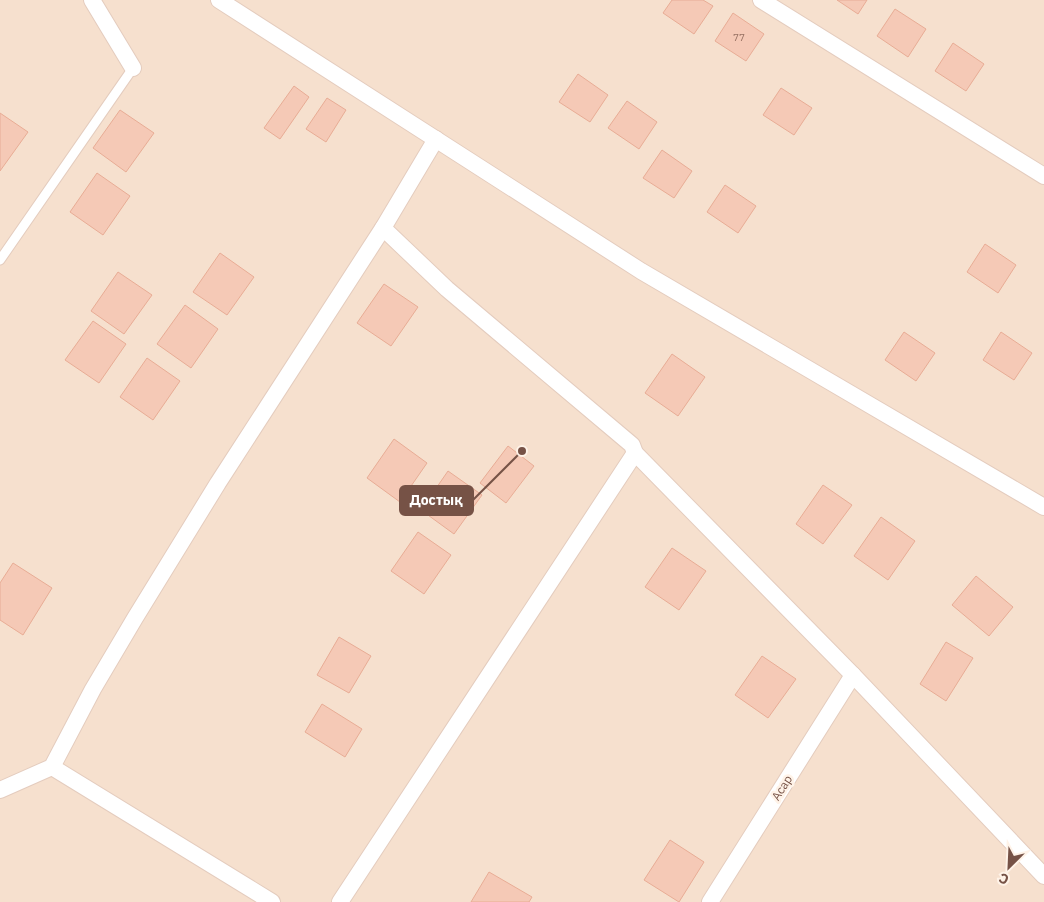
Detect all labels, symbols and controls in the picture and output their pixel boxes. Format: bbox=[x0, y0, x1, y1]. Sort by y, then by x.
house number: 77 bbox=[733, 31, 745, 44]
callout: Достық bbox=[400, 486, 473, 515]
text: Достық bbox=[409, 491, 463, 509]
street label: Асар bbox=[768, 772, 795, 803]
north arrow bbox=[984, 842, 1034, 892]
text: С bbox=[996, 869, 1012, 889]

